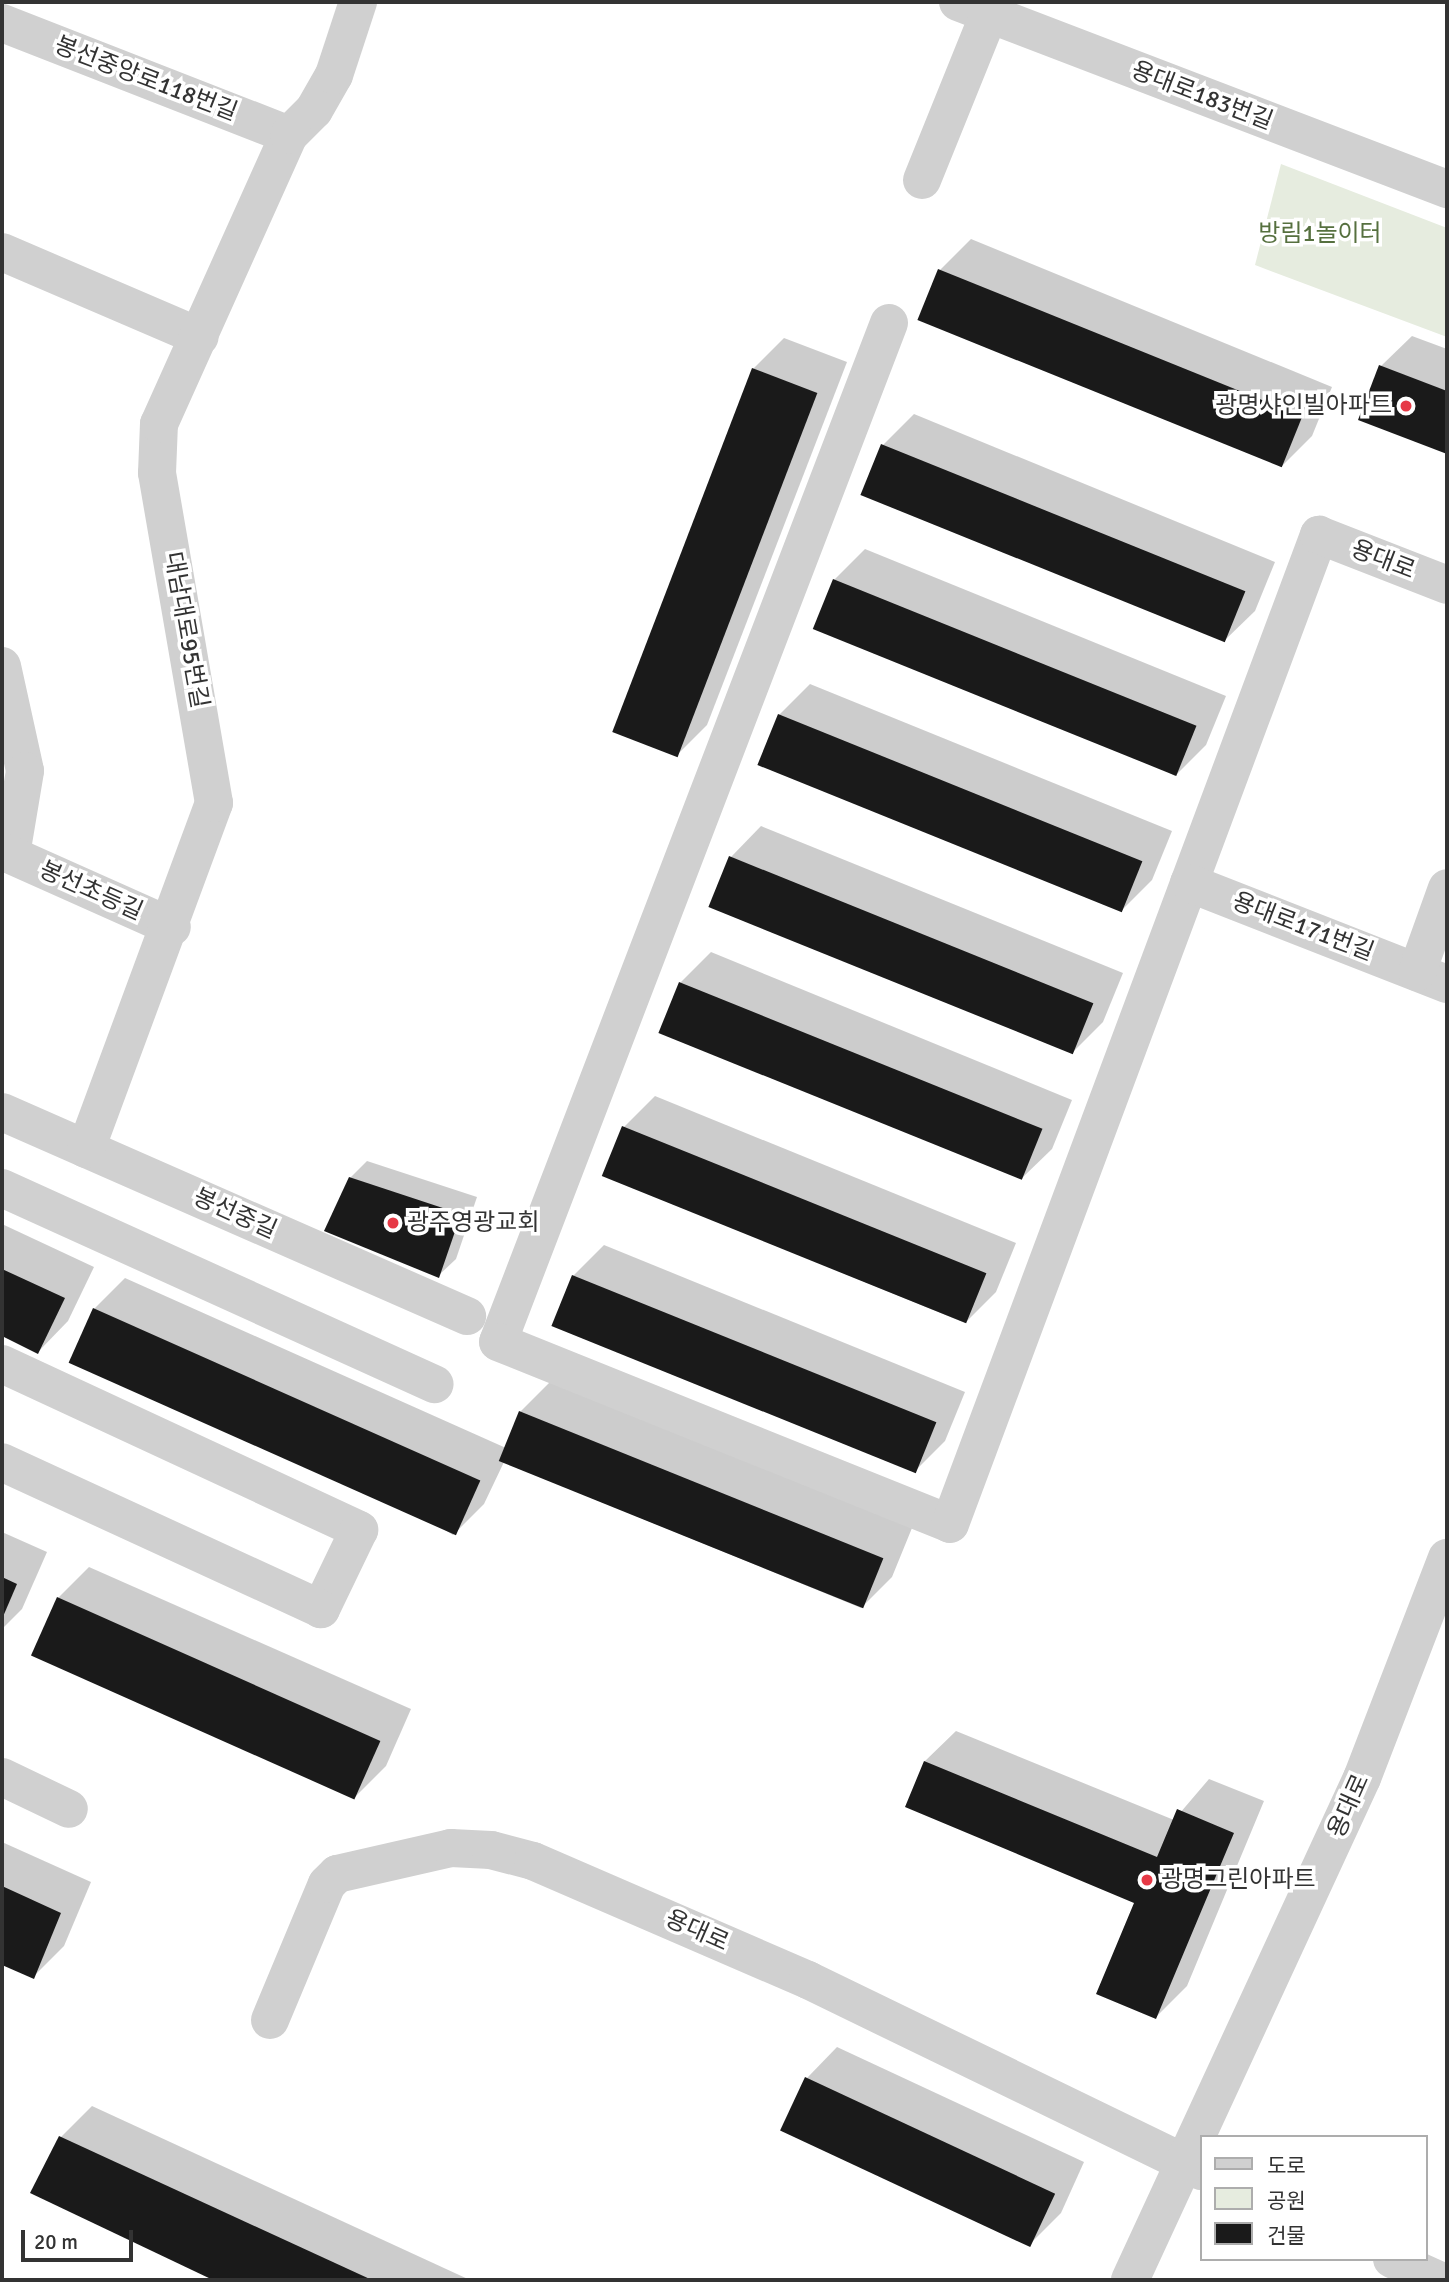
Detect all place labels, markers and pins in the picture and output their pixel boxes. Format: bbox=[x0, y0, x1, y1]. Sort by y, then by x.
place label: 광명샤인빌아파트 bbox=[1215, 392, 1392, 420]
marker: 광명샤인빌아파트 bbox=[1398, 398, 1414, 414]
place label: 광주영광교회 bbox=[407, 1209, 539, 1237]
marker: 광주영광교회 bbox=[385, 1215, 401, 1231]
place label: 광명그린아파트 bbox=[1161, 1866, 1316, 1894]
marker: 광명그린아파트 bbox=[1139, 1872, 1155, 1888]

